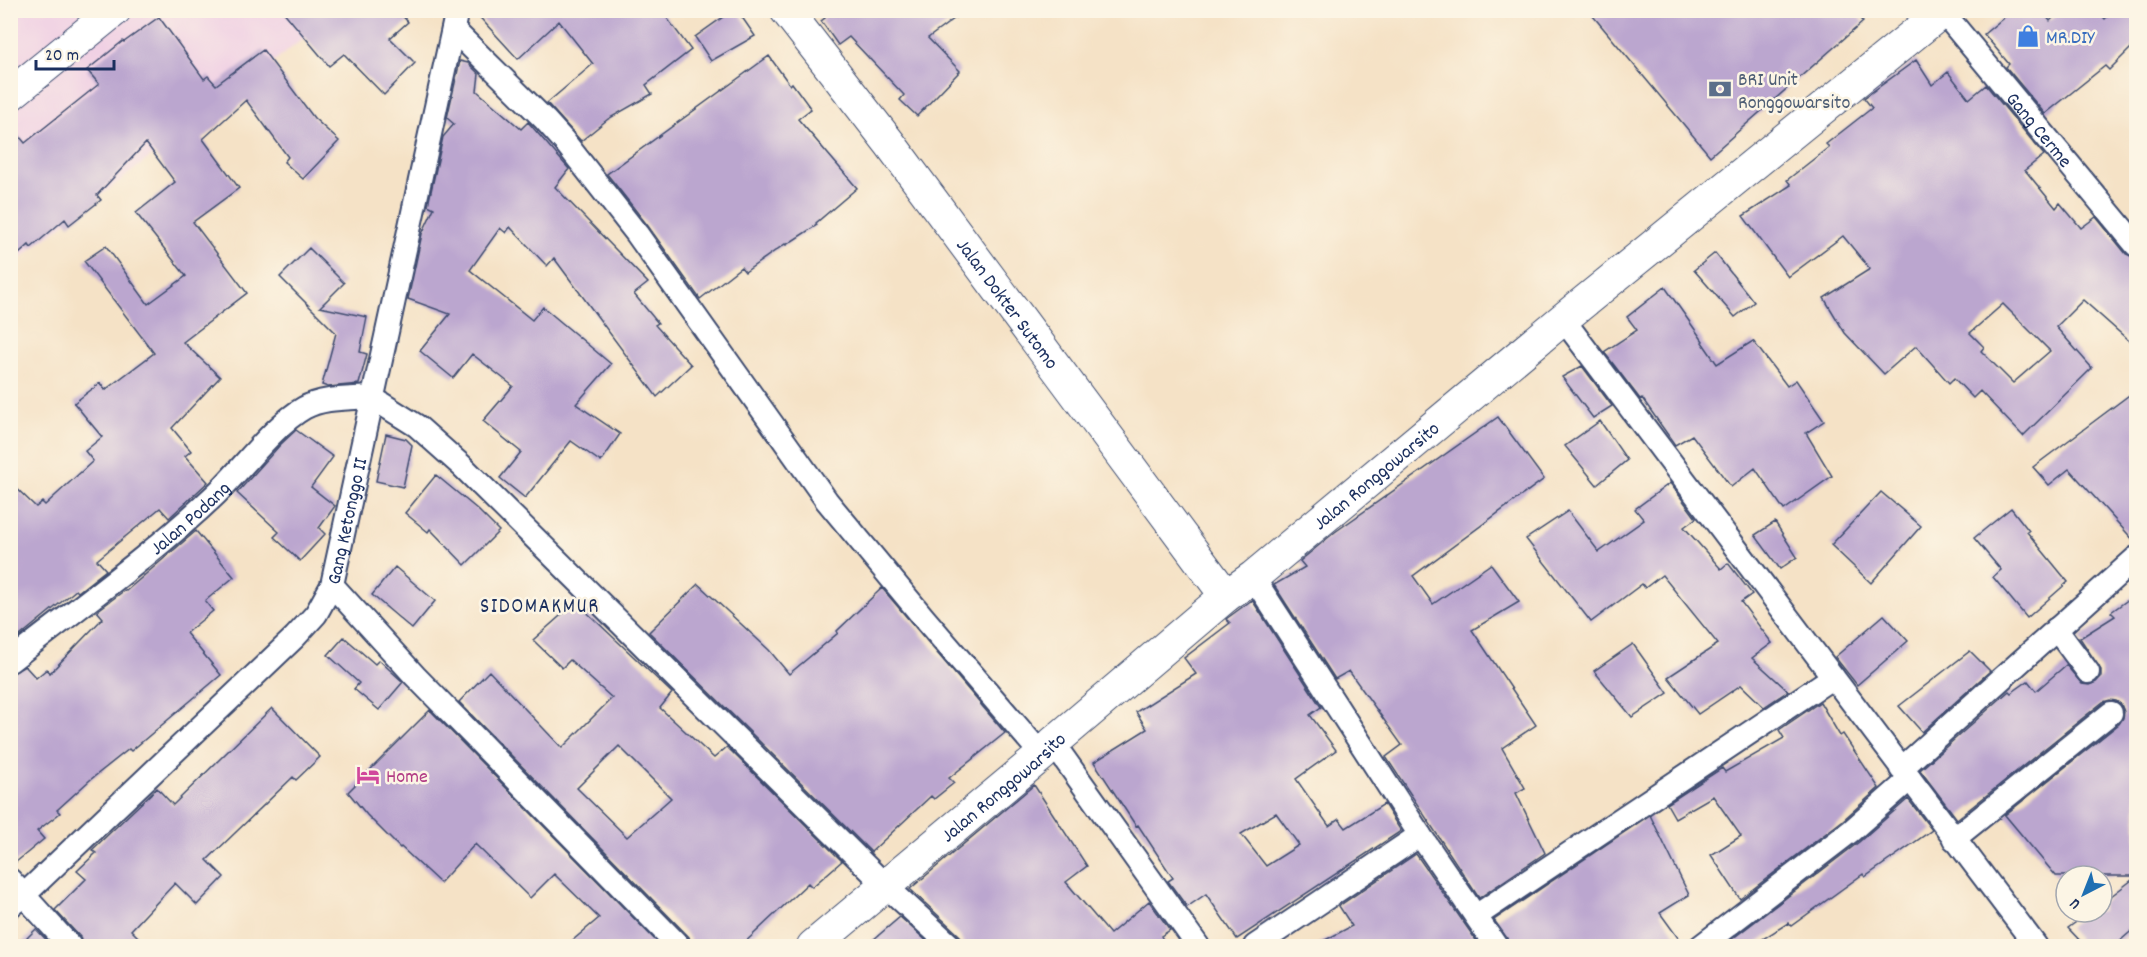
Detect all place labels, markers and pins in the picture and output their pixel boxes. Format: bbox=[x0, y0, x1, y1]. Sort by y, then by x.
shop icon: MR.DIY bbox=[2015, 23, 2041, 49]
place label: MR.DIY bbox=[2046, 25, 2095, 53]
place label: BRI Unit Ronggowarsito bbox=[1738, 67, 1850, 118]
bank icon: BRI Unit Ronggowarsito bbox=[1707, 76, 1733, 102]
hotel icon: Home bbox=[355, 762, 381, 788]
place label: Home bbox=[386, 764, 428, 792]

